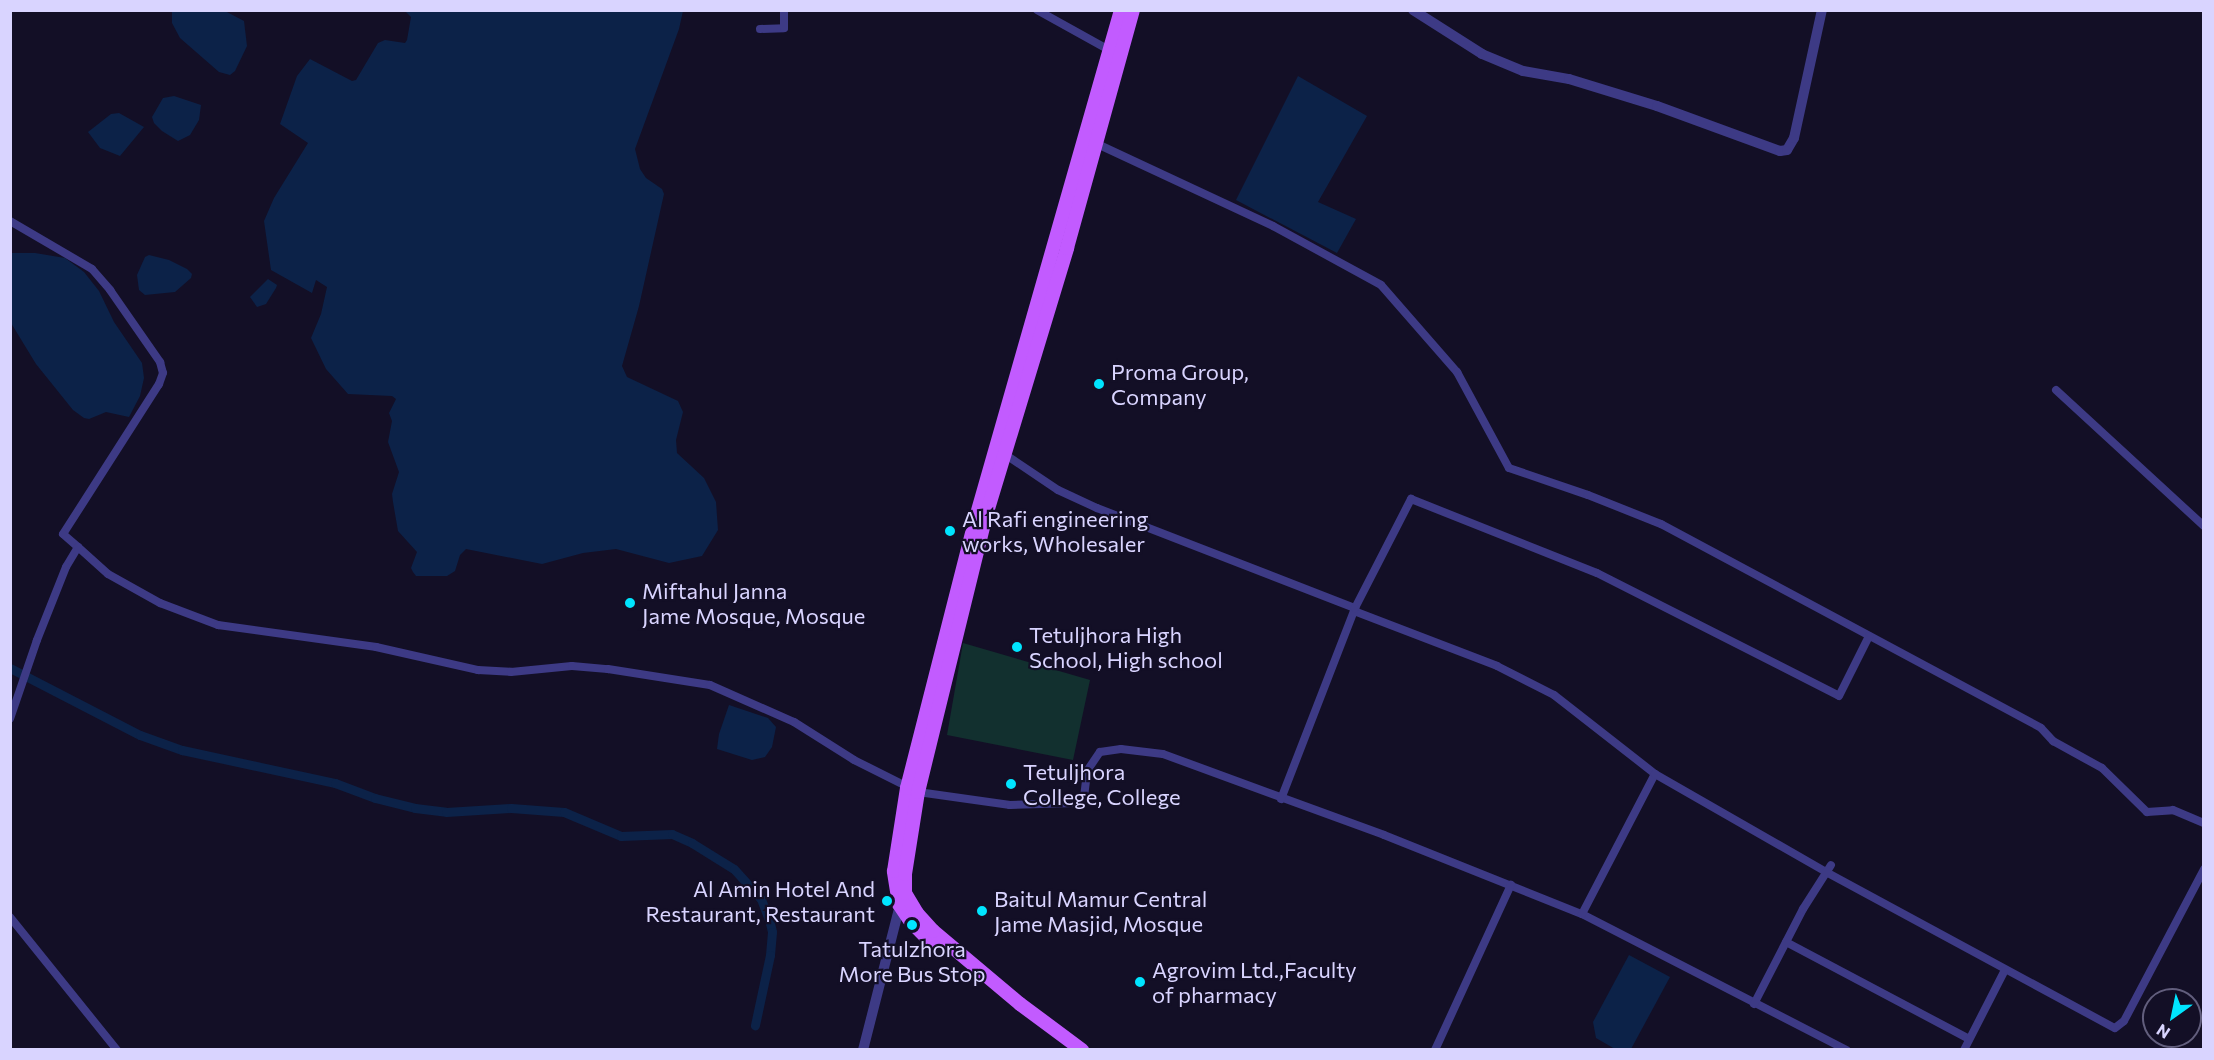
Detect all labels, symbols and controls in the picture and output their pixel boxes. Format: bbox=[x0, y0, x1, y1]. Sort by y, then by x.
place label: Proma Group, Company bbox=[1111, 358, 1249, 410]
marker: Proma Group, Company bbox=[1092, 377, 1106, 391]
place label: Al Rafi engineering works, Wholesaler bbox=[962, 505, 1148, 556]
marker: Al Rafi engineering works, Wholesaler bbox=[943, 524, 957, 538]
place label: Miftahul Janna Jame Mosque, Mosque bbox=[642, 577, 865, 628]
marker: Miftahul Janna Jame Mosque, Mosque bbox=[623, 596, 637, 610]
place label: Tetuljhora High School, High school bbox=[1029, 621, 1223, 672]
marker: Tetuljhora High School, High school bbox=[1010, 640, 1024, 654]
place label: Tetuljhora College, College bbox=[1023, 758, 1181, 810]
marker: Tetuljhora College, College bbox=[1004, 777, 1018, 791]
place label: Al Amin Hotel And Restaurant, Restaurant bbox=[646, 875, 875, 926]
place label: Baitul Mamur Central Jame Masjid, Mosque bbox=[994, 885, 1207, 936]
marker: Al Amin Hotel And Restaurant, Restaurant bbox=[880, 894, 894, 908]
marker: Baitul Mamur Central Jame Masjid, Mosque bbox=[975, 904, 989, 918]
marker: Tatulzhora More Bus Stop bbox=[905, 918, 919, 932]
place label: Tatulzhora More Bus Stop bbox=[839, 935, 985, 986]
place label: Agrovim Ltd.,Faculty of pharmacy bbox=[1152, 956, 1357, 1008]
marker: Agrovim Ltd.,Faculty of pharmacy bbox=[1133, 975, 1147, 989]
north arrow bbox=[2142, 988, 2202, 1048]
text: N bbox=[2153, 1021, 2173, 1043]

